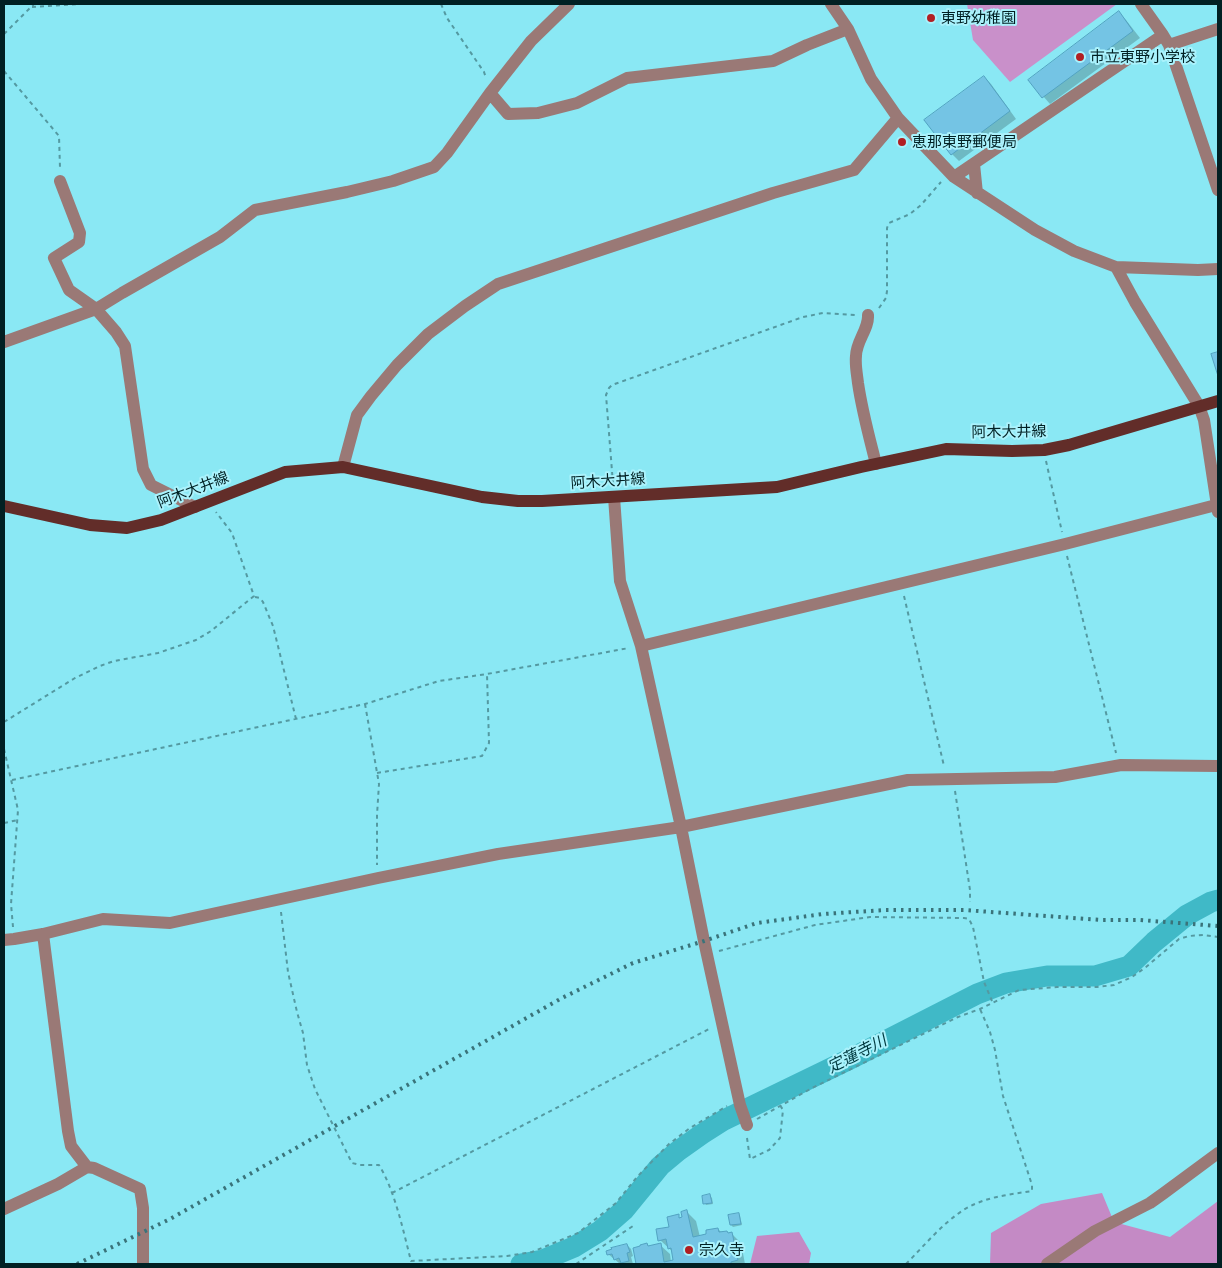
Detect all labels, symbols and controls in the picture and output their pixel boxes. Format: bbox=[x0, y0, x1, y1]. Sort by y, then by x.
place label: 東野幼稚園 bbox=[941, 9, 1016, 27]
marker: 東野幼稚園 bbox=[925, 12, 937, 24]
place label: 市立東野小学校 bbox=[1090, 48, 1195, 66]
marker: 市立東野小学校 bbox=[1074, 51, 1086, 63]
place label: 恵那東野郵便局 bbox=[912, 133, 1017, 151]
marker: 恵那東野郵便局 bbox=[896, 136, 908, 148]
street label: 阿木大井線 bbox=[971, 422, 1047, 442]
street label: 阿木大井線 bbox=[155, 468, 231, 512]
street label: 阿木大井線 bbox=[570, 469, 646, 493]
water label: 定蓮寺川 bbox=[824, 1031, 890, 1077]
place label: 宗久寺 bbox=[699, 1241, 744, 1259]
marker: 宗久寺 bbox=[683, 1244, 695, 1256]

